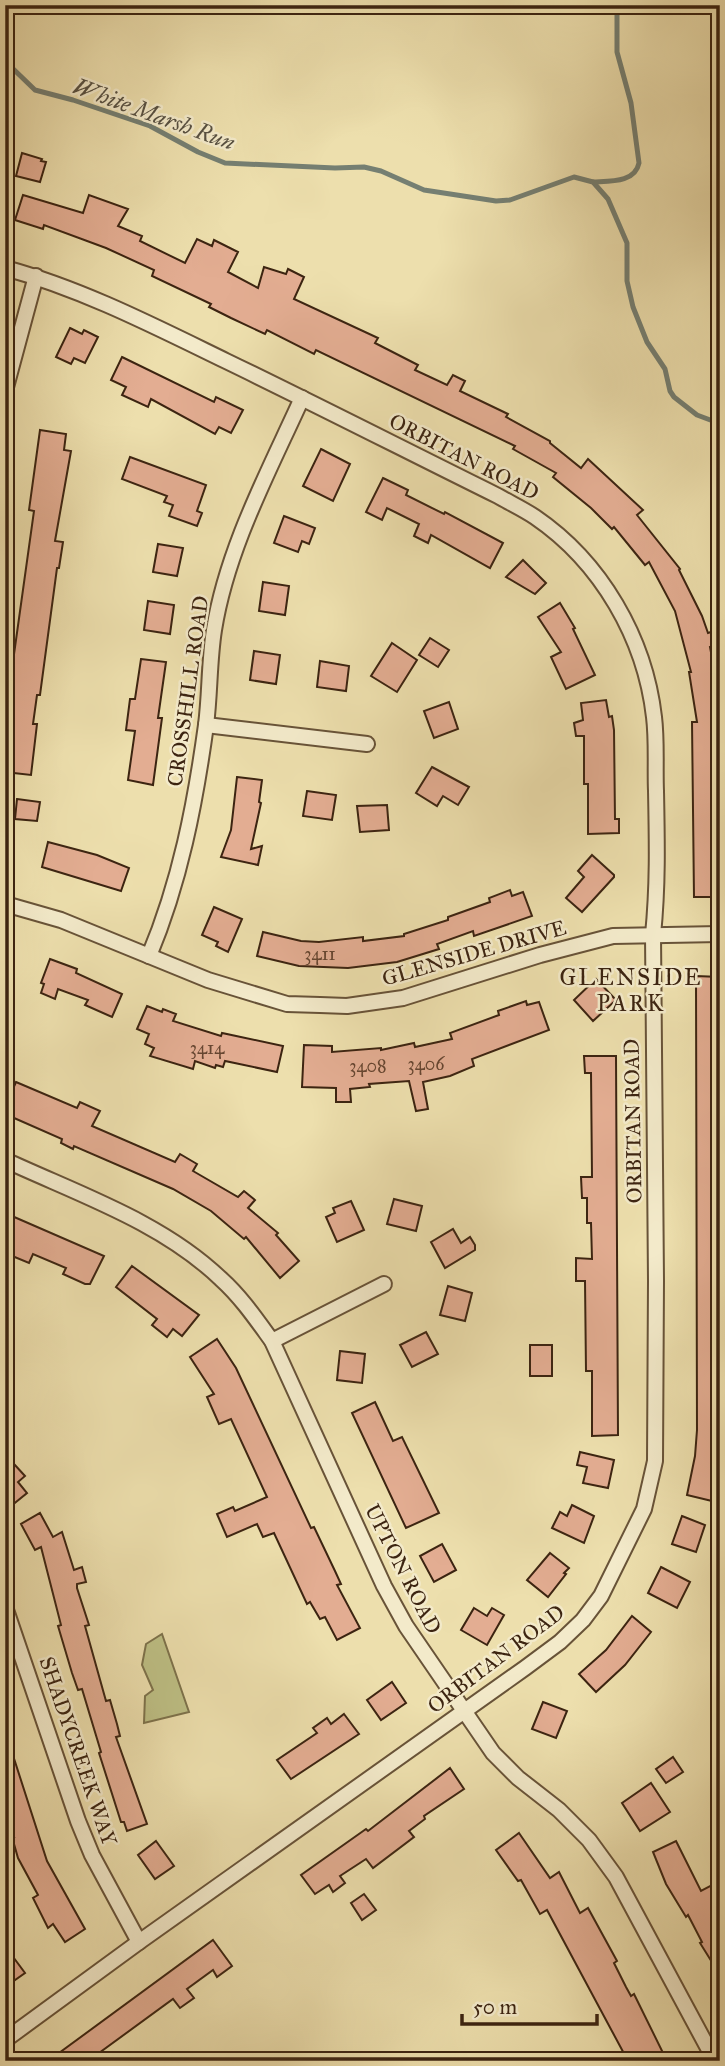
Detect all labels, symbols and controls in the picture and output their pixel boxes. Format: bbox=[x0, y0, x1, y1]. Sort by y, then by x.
water label: White Marsh Run bbox=[69, 72, 239, 156]
street label: ORBITAN ROAD bbox=[385, 408, 543, 506]
street label: CROSSHILL ROAD bbox=[162, 594, 214, 788]
street label: GLENSIDE DRIVE bbox=[379, 914, 569, 992]
house number: 3411 bbox=[304, 943, 336, 965]
district label: GLENSIDE PARK bbox=[559, 963, 703, 1017]
house number: 3414 bbox=[190, 1037, 225, 1059]
street label: ORBITAN ROAD bbox=[619, 1038, 647, 1204]
house number: 3406 bbox=[408, 1053, 445, 1075]
house number: 3408 bbox=[349, 1055, 387, 1077]
street label: UPTON ROAD bbox=[359, 1500, 447, 1638]
street label: ORBITAN ROAD bbox=[422, 1599, 570, 1719]
street label: SHADYCREEK WAY bbox=[33, 1653, 123, 1849]
scale bar bbox=[462, 1982, 597, 2026]
text: 50 m bbox=[473, 1994, 518, 2020]

